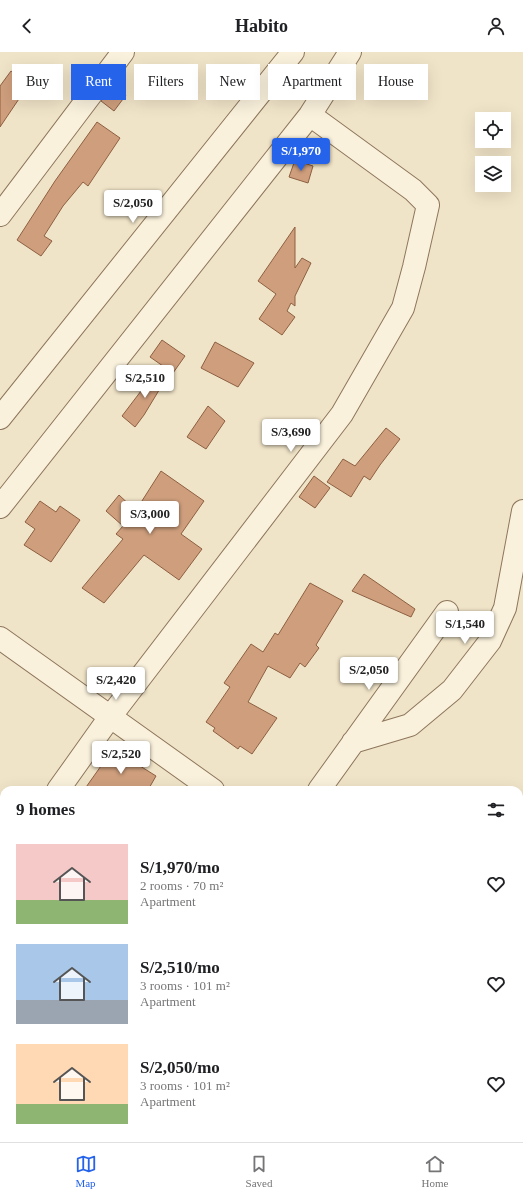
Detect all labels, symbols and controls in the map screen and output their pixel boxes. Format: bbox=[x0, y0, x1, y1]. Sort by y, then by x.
icon: back bbox=[16, 15, 38, 37]
icon: person bbox=[485, 15, 507, 37]
text: Habito bbox=[235, 16, 288, 36]
chip: Buy bbox=[12, 64, 63, 100]
chip: Rent bbox=[71, 64, 126, 100]
chip: Filters bbox=[134, 64, 198, 100]
chip: New bbox=[206, 64, 260, 100]
chip: Apartment bbox=[268, 64, 356, 100]
chip: House bbox=[364, 64, 428, 100]
map controls bbox=[475, 112, 511, 192]
button: locate bbox=[475, 112, 511, 148]
pin: S/1,970 bbox=[264, 138, 338, 172]
text: S/1,970 bbox=[281, 143, 321, 158]
button: layers bbox=[475, 156, 511, 192]
pin: S/2,050 bbox=[96, 190, 170, 224]
text: S/2,050 bbox=[113, 195, 153, 210]
pin: S/2,510 bbox=[108, 365, 182, 399]
text: S/2,510 bbox=[125, 370, 165, 385]
pin: S/3,690 bbox=[254, 419, 328, 453]
text: S/3,690 bbox=[271, 424, 311, 439]
pin: S/3,000 bbox=[113, 501, 187, 535]
text: S/3,000 bbox=[130, 506, 170, 521]
pin: S/1,540 bbox=[428, 611, 502, 645]
text: S/1,540 bbox=[445, 616, 485, 631]
pin: S/2,050 bbox=[332, 657, 406, 691]
text: S/2,050 bbox=[349, 662, 389, 677]
pin: S/2,420 bbox=[79, 667, 153, 701]
text: S/2,420 bbox=[96, 672, 136, 687]
pin: S/2,520 bbox=[84, 741, 158, 775]
text: S/2,520 bbox=[101, 746, 141, 761]
icon: filters bbox=[485, 799, 507, 821]
text: 9 homes bbox=[16, 800, 75, 819]
text: S/1,970/mo bbox=[140, 858, 220, 877]
icon: home bbox=[48, 860, 96, 908]
icon: heart bbox=[485, 873, 507, 895]
text: 2 rooms · 70 m² bbox=[140, 878, 223, 893]
text: Apartment bbox=[140, 894, 196, 909]
text: S/2,510/mo bbox=[140, 958, 220, 977]
icon: home bbox=[48, 960, 96, 1008]
icon: heart bbox=[485, 973, 507, 995]
text: 3 rooms · 101 m² bbox=[140, 978, 230, 993]
text: Apartment bbox=[140, 994, 196, 1009]
text: S/2,050/mo bbox=[140, 1058, 220, 1077]
icon: home bbox=[48, 1060, 96, 1108]
icon: heart bbox=[485, 1073, 507, 1095]
text: 3 rooms · 101 m² bbox=[140, 1078, 230, 1093]
text: Apartment bbox=[140, 1094, 196, 1109]
tab: Map bbox=[75, 1153, 97, 1189]
tab: Saved bbox=[246, 1153, 272, 1189]
tab: Home bbox=[422, 1153, 448, 1189]

